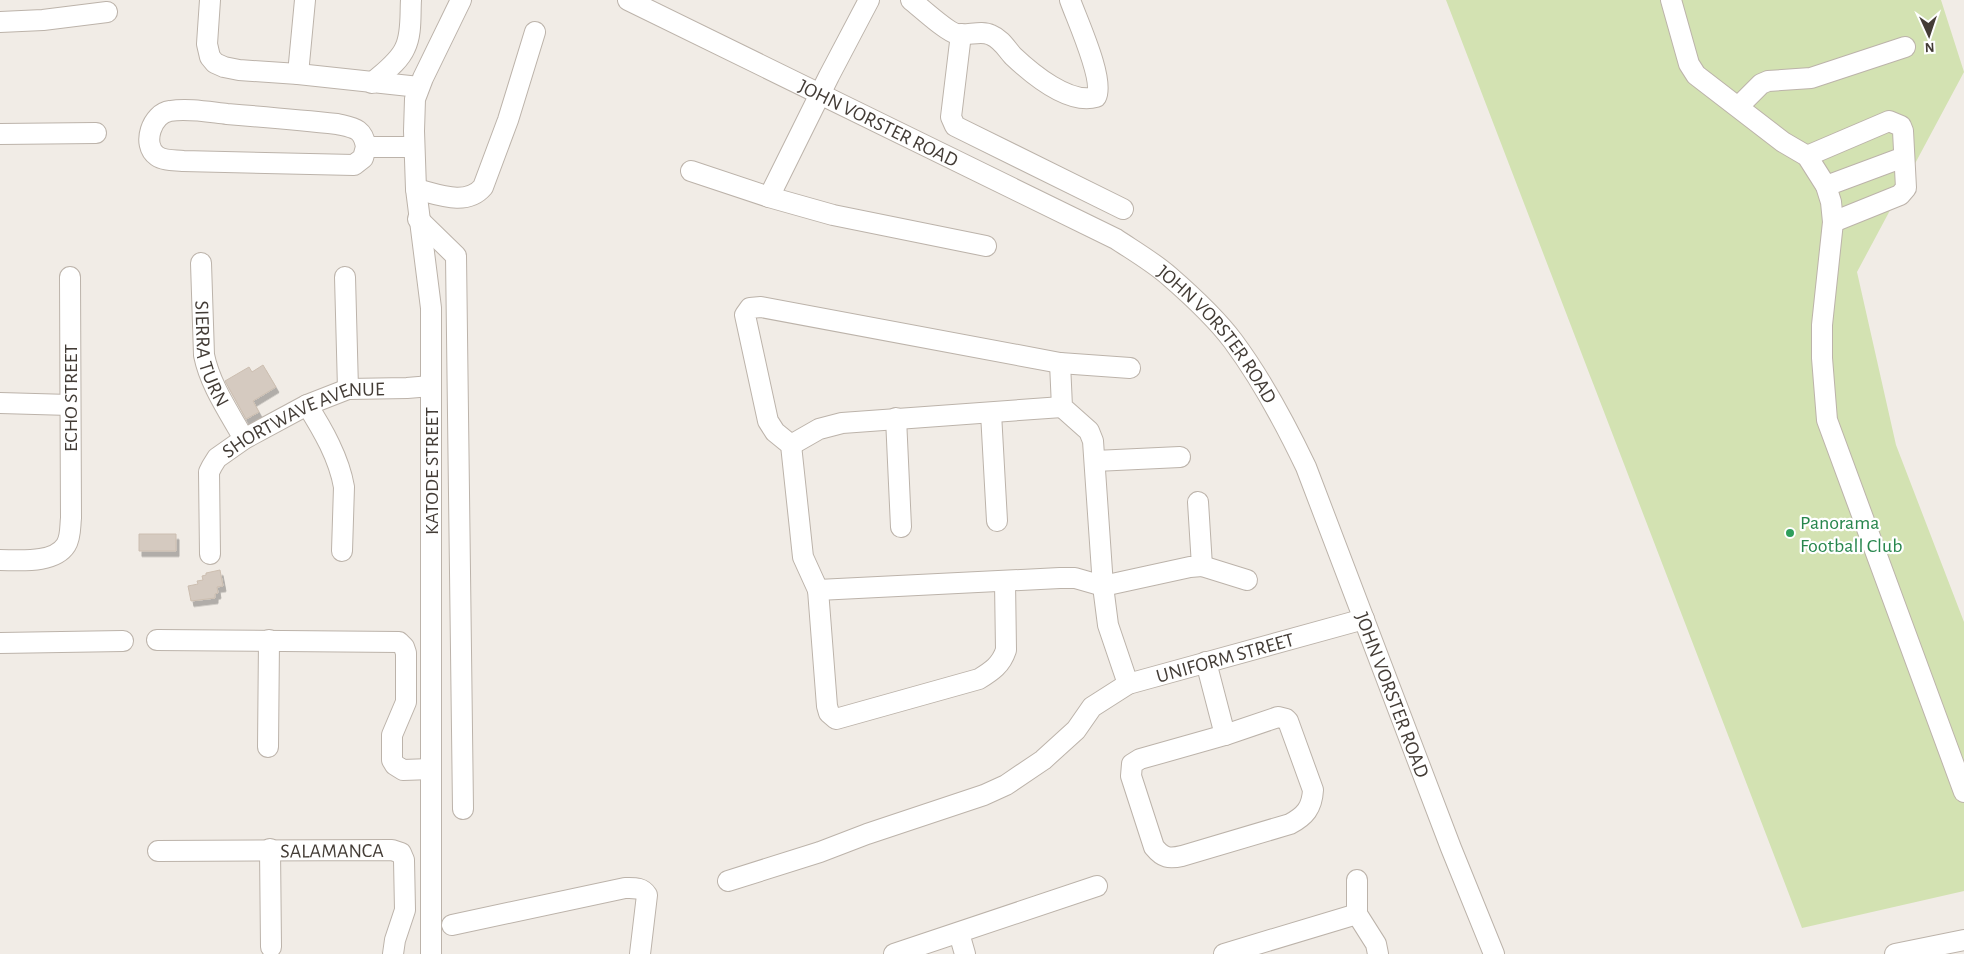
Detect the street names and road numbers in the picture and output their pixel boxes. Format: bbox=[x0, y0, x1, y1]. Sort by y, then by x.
street label: JOHN VORSTER ROAD bbox=[795, 76, 961, 171]
street label: JOHN VORSTER ROAD bbox=[1153, 262, 1280, 407]
street label: SIERRA TURN bbox=[191, 300, 232, 410]
street label: ECHO STREET bbox=[61, 344, 81, 452]
street label: SHORTWAVE AVENUE bbox=[219, 379, 385, 462]
street label: KATODE STREET bbox=[422, 407, 442, 535]
street label: JOHN VORSTER ROAD bbox=[1351, 610, 1432, 780]
street label: UNIFORM STREET bbox=[1154, 630, 1297, 687]
street label: SALAMANCA bbox=[280, 841, 384, 861]

